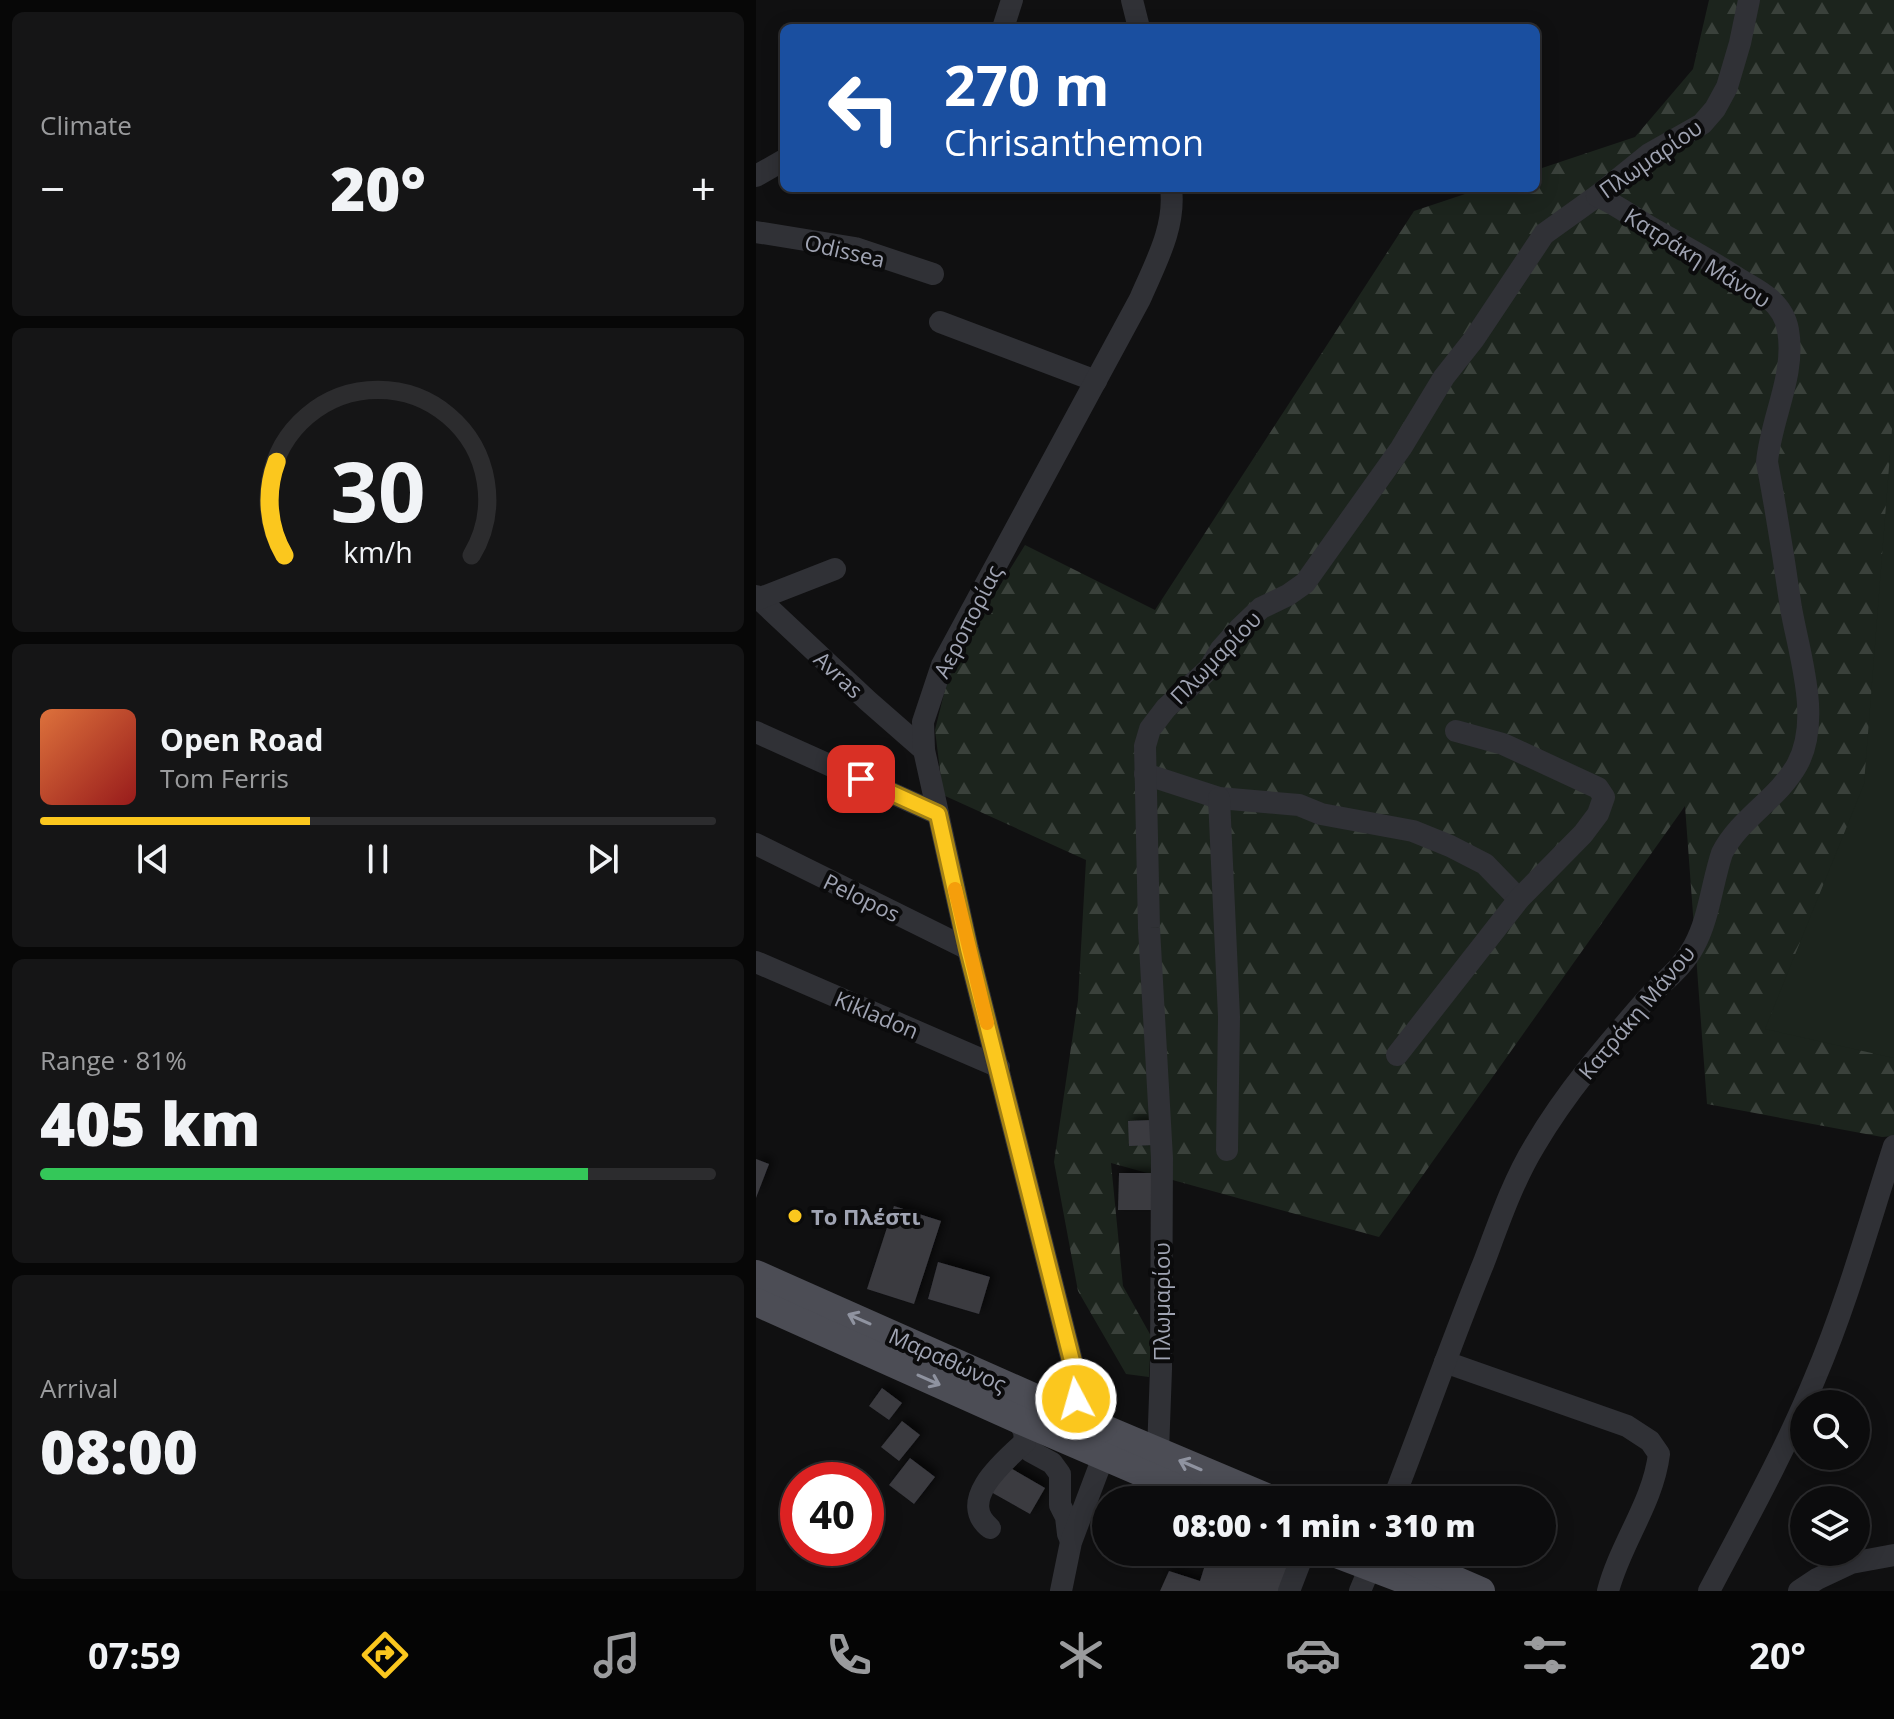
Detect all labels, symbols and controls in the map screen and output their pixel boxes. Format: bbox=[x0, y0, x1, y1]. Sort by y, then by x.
text: 270 m bbox=[944, 46, 1110, 122]
icon: left bbox=[812, 56, 916, 160]
text: Climate bbox=[40, 107, 132, 143]
street label: Πλωμαρίου bbox=[1593, 112, 1707, 204]
text: Chrisanthemon bbox=[944, 118, 1204, 167]
text: 20° bbox=[330, 147, 426, 229]
text: − bbox=[40, 158, 65, 218]
text: + bbox=[691, 158, 716, 218]
street label: Κατράκη Μάνου bbox=[1619, 200, 1777, 314]
street label: Odissea bbox=[802, 226, 888, 274]
text: 30 bbox=[330, 432, 426, 545]
text: km/h bbox=[343, 532, 413, 571]
street label: Αεροπορίας bbox=[926, 559, 1008, 683]
street label: Πλωμαρίου bbox=[1163, 604, 1267, 710]
street label: Avras bbox=[808, 644, 870, 704]
text: Open Road bbox=[160, 719, 324, 760]
pin bbox=[827, 745, 895, 813]
icon: arrive bbox=[839, 757, 883, 801]
text: Tom Ferris bbox=[160, 760, 289, 796]
icon: previous bbox=[131, 837, 175, 881]
icon: pause bbox=[356, 837, 400, 881]
icon: next bbox=[581, 837, 625, 881]
street label: Pelopos bbox=[819, 866, 905, 928]
street label: Κατράκη Μάνου bbox=[1571, 939, 1701, 1085]
street label: Kikladon bbox=[830, 983, 924, 1045]
text: Range · 81% bbox=[40, 1042, 187, 1078]
text: 405 km bbox=[40, 1082, 261, 1164]
place label: Το Πλέστι bbox=[811, 1201, 920, 1231]
marker: Το Πλέστι bbox=[786, 1207, 804, 1225]
street label: Πλωμαρίου bbox=[1146, 1242, 1176, 1362]
one-way arrow bbox=[847, 1311, 871, 1326]
street label: Μαραθώνος bbox=[884, 1320, 1012, 1398]
position arrow bbox=[1034, 1357, 1118, 1441]
text: Arrival bbox=[40, 1370, 118, 1406]
one-way arrow bbox=[917, 1373, 941, 1388]
map controls bbox=[1790, 1390, 1870, 1566]
button: search bbox=[1790, 1390, 1870, 1470]
text: 08:00 bbox=[40, 1410, 198, 1492]
one-way arrow bbox=[1178, 1456, 1203, 1471]
speed limit sign: 40 bbox=[780, 1462, 884, 1566]
button: layers bbox=[1790, 1486, 1870, 1566]
text: 08:00 · 1 min · 310 m bbox=[1172, 1505, 1476, 1546]
icon: directions bbox=[357, 1627, 413, 1683]
icon: music bbox=[589, 1627, 645, 1683]
icon: phone bbox=[821, 1627, 877, 1683]
icon: climate bbox=[1053, 1627, 1109, 1683]
icon: car bbox=[1285, 1627, 1341, 1683]
icon: filters bbox=[1517, 1627, 1573, 1683]
text: 07:59 bbox=[88, 1631, 181, 1680]
text: 20° bbox=[1749, 1631, 1806, 1680]

